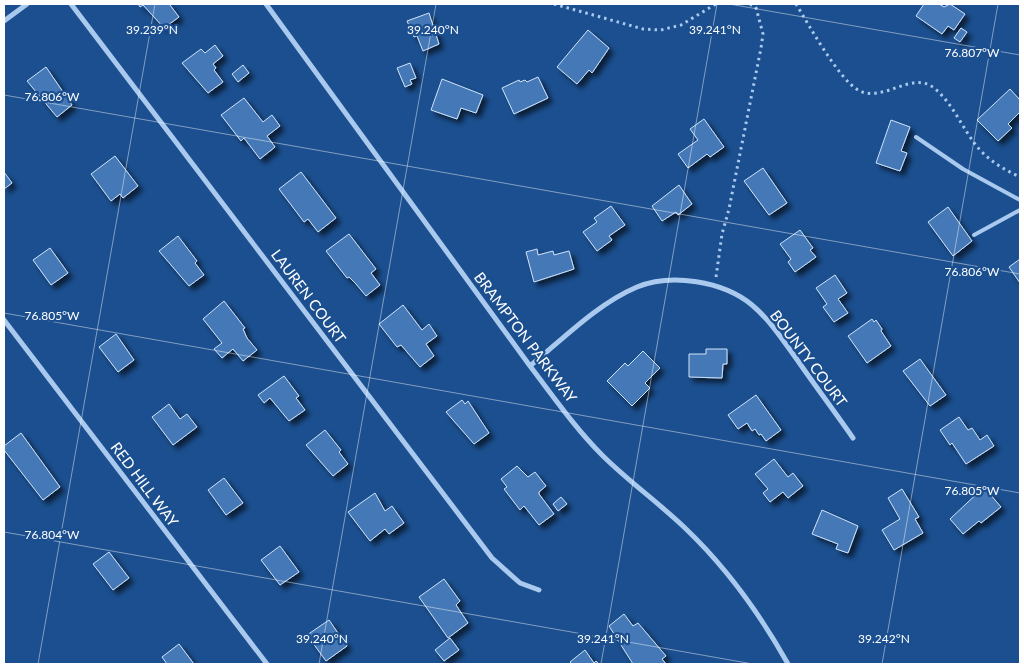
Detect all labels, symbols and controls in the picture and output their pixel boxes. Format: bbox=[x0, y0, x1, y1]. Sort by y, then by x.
text: 39.239°N bbox=[126, 22, 178, 37]
text: 39.240°N bbox=[407, 22, 459, 37]
text: 39.241°N bbox=[689, 22, 741, 37]
text: 76.807°W bbox=[944, 45, 1000, 60]
text: 76.806°W bbox=[24, 89, 80, 104]
street label: LAUREN COURT bbox=[268, 246, 350, 347]
text: 76.806°W bbox=[944, 264, 1000, 279]
street label: BRAMPTON PARKWAY bbox=[471, 268, 581, 406]
street label: BOUNTY COURT bbox=[767, 306, 851, 410]
text: 76.805°W bbox=[24, 308, 80, 323]
street label: RED HILL WAY bbox=[107, 438, 183, 530]
text: 76.805°W bbox=[944, 483, 1000, 498]
text: 76.804°W bbox=[24, 527, 80, 542]
text: 39.240°N bbox=[296, 631, 348, 646]
text: 39.241°N bbox=[577, 631, 629, 646]
text: 39.242°N bbox=[858, 631, 910, 646]

